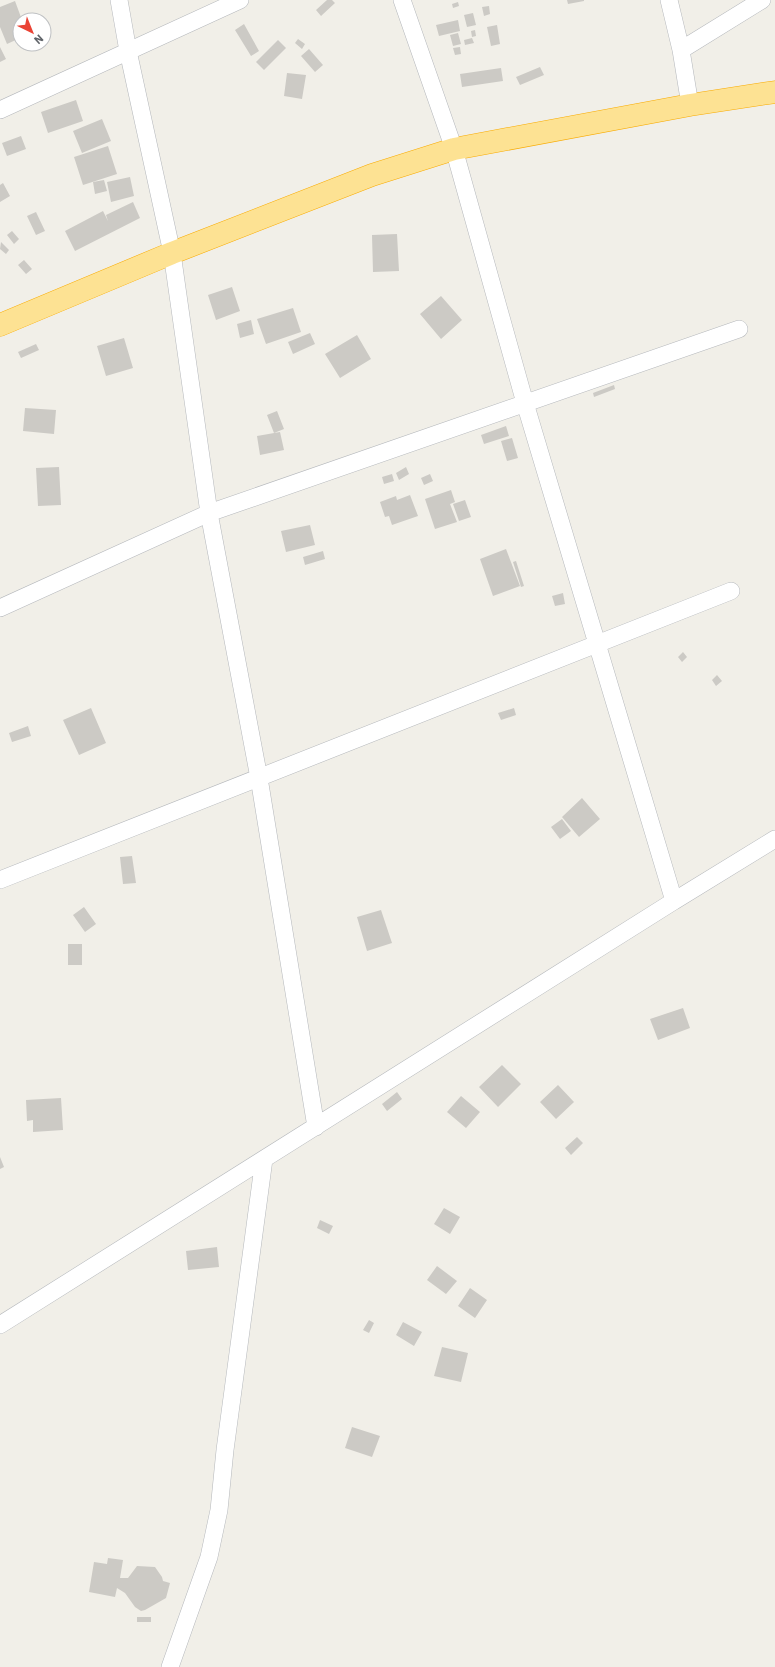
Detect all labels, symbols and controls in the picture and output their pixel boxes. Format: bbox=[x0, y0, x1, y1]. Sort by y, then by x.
north arrow bbox=[12, 12, 52, 52]
text: N bbox=[31, 31, 47, 47]

